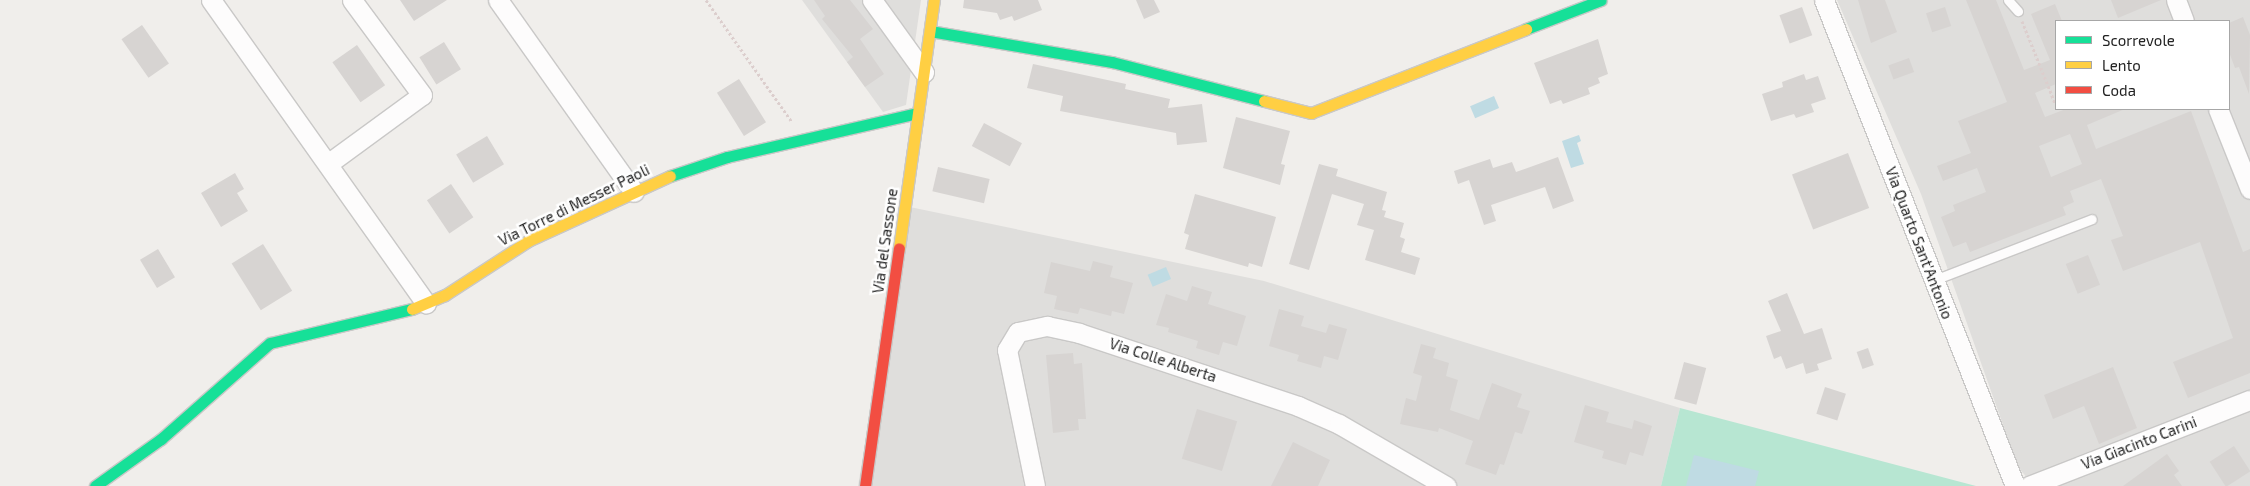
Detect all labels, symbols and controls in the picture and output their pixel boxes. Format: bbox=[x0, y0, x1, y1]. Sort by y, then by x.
legend bbox=[2055, 20, 2230, 110]
text: Scorrevole bbox=[2102, 31, 2175, 49]
text: Lento bbox=[2102, 56, 2141, 74]
text: Coda bbox=[2102, 81, 2136, 99]
street label: Via Torre di Messer Paoli bbox=[495, 160, 653, 250]
street label: Via Quarto Sant'Antonio bbox=[1882, 164, 1956, 322]
street label: Via del Sassone bbox=[869, 187, 901, 295]
street label: Via Colle Alberta bbox=[1107, 334, 1219, 386]
street label: Via Giacinto Carini bbox=[2079, 413, 2199, 473]

